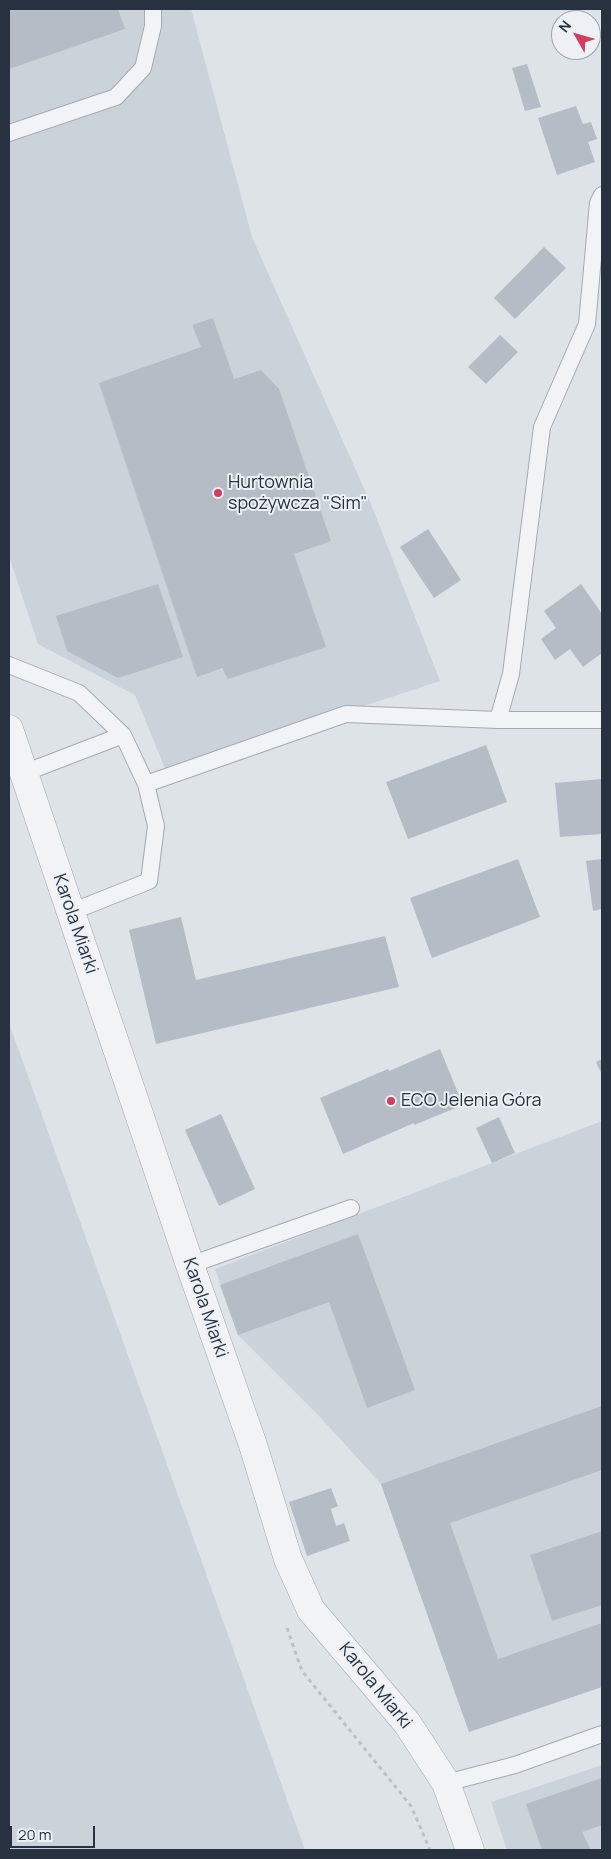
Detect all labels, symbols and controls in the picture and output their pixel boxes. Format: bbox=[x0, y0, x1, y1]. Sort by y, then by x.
north arrow bbox=[551, 10, 601, 60]
text: N bbox=[554, 16, 575, 36]
place label: Hurtownia spożywcza "Sim" bbox=[228, 472, 367, 514]
marker: Hurtownia spożywcza "Sim" bbox=[212, 487, 224, 499]
street label: Karola Miarki bbox=[48, 871, 102, 977]
place label: ECO Jelenia Góra bbox=[401, 1090, 542, 1112]
marker: ECO Jelenia Góra bbox=[385, 1095, 397, 1107]
street label: Karola Miarki bbox=[178, 1255, 232, 1361]
street label: Karola Miarki bbox=[334, 1639, 416, 1733]
scale bar bbox=[12, 1816, 98, 1848]
text: 20 m bbox=[18, 1824, 51, 1845]

